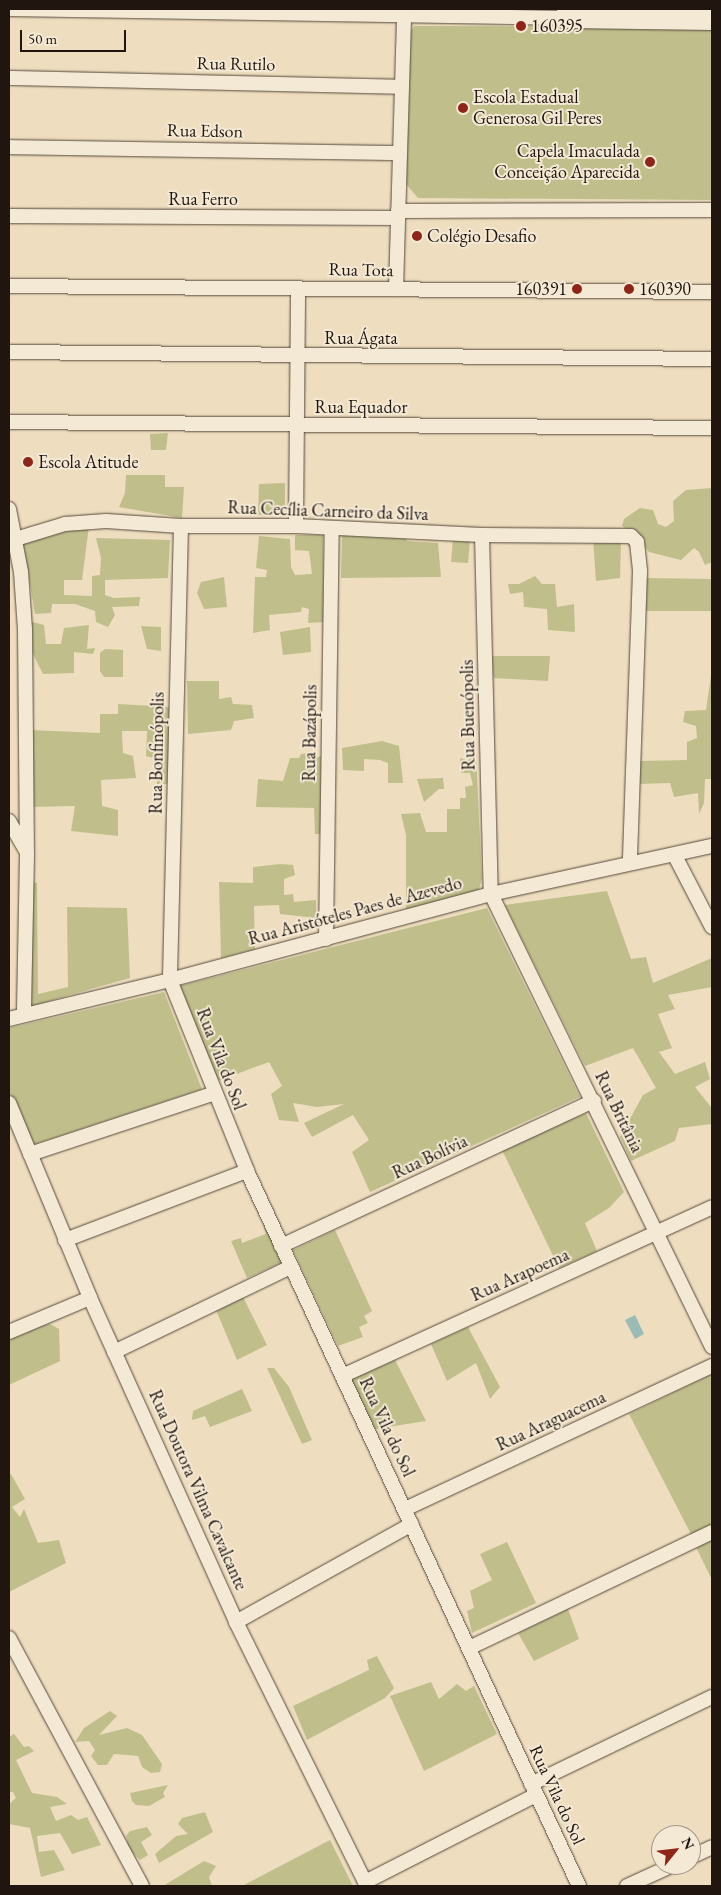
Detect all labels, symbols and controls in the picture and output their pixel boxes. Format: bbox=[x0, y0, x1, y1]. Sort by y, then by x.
place label: 160395 bbox=[531, 15, 583, 37]
scale bar bbox=[22, 20, 129, 52]
marker: 160395 bbox=[515, 20, 527, 32]
text: 50 m bbox=[28, 29, 57, 48]
street label: Rua Rutilo bbox=[196, 53, 276, 75]
place label: Escola Estadual Generosa Gil Peres bbox=[473, 87, 602, 130]
marker: Escola Estadual Generosa Gil Peres bbox=[457, 102, 469, 114]
street label: Rua Edson bbox=[167, 120, 243, 142]
place label: Capela Imaculada Conceição Aparecida bbox=[494, 141, 640, 183]
marker: Capela Imaculada Conceição Aparecida bbox=[644, 156, 656, 168]
street label: Rua Ferro bbox=[168, 188, 238, 210]
place label: Colégio Desafio bbox=[427, 225, 536, 247]
marker: Colégio Desafio bbox=[411, 230, 423, 242]
street label: Rua Tota bbox=[328, 259, 394, 281]
place label: 160391 bbox=[515, 278, 567, 300]
place label: 160390 bbox=[639, 278, 691, 300]
marker: 160391 bbox=[571, 283, 583, 295]
marker: 160390 bbox=[623, 283, 635, 295]
street label: Rua Ágata bbox=[324, 327, 398, 349]
street label: Rua Equador bbox=[315, 396, 407, 418]
place label: Escola Atitude bbox=[38, 451, 138, 473]
marker: Escola Atitude bbox=[22, 456, 34, 468]
street label: Rua Cecília Carneiro da Silva bbox=[227, 497, 429, 525]
street label: Rua Buenópolis bbox=[456, 659, 480, 771]
street label: Rua Bazápolis bbox=[298, 684, 322, 782]
street label: Rua Bonfinópolis bbox=[145, 692, 169, 814]
street label: Rua Aristóteles Paes de Azevedo bbox=[246, 872, 464, 950]
street label: Rua Vila do Sol bbox=[192, 1005, 250, 1113]
street label: Rua Britânia bbox=[590, 1068, 648, 1156]
street label: Rua Bolívia bbox=[389, 1130, 471, 1184]
street label: Rua Arapoema bbox=[468, 1244, 572, 1306]
street label: Rua Vila do Sol bbox=[355, 1374, 419, 1480]
street label: Rua Araguacema bbox=[493, 1386, 609, 1456]
street label: Rua Doutora Vilma Cavalcante bbox=[144, 1387, 252, 1593]
street label: Rua Vila do Sol bbox=[525, 1742, 589, 1848]
north arrow bbox=[651, 1825, 701, 1875]
text: N bbox=[678, 1834, 699, 1853]

